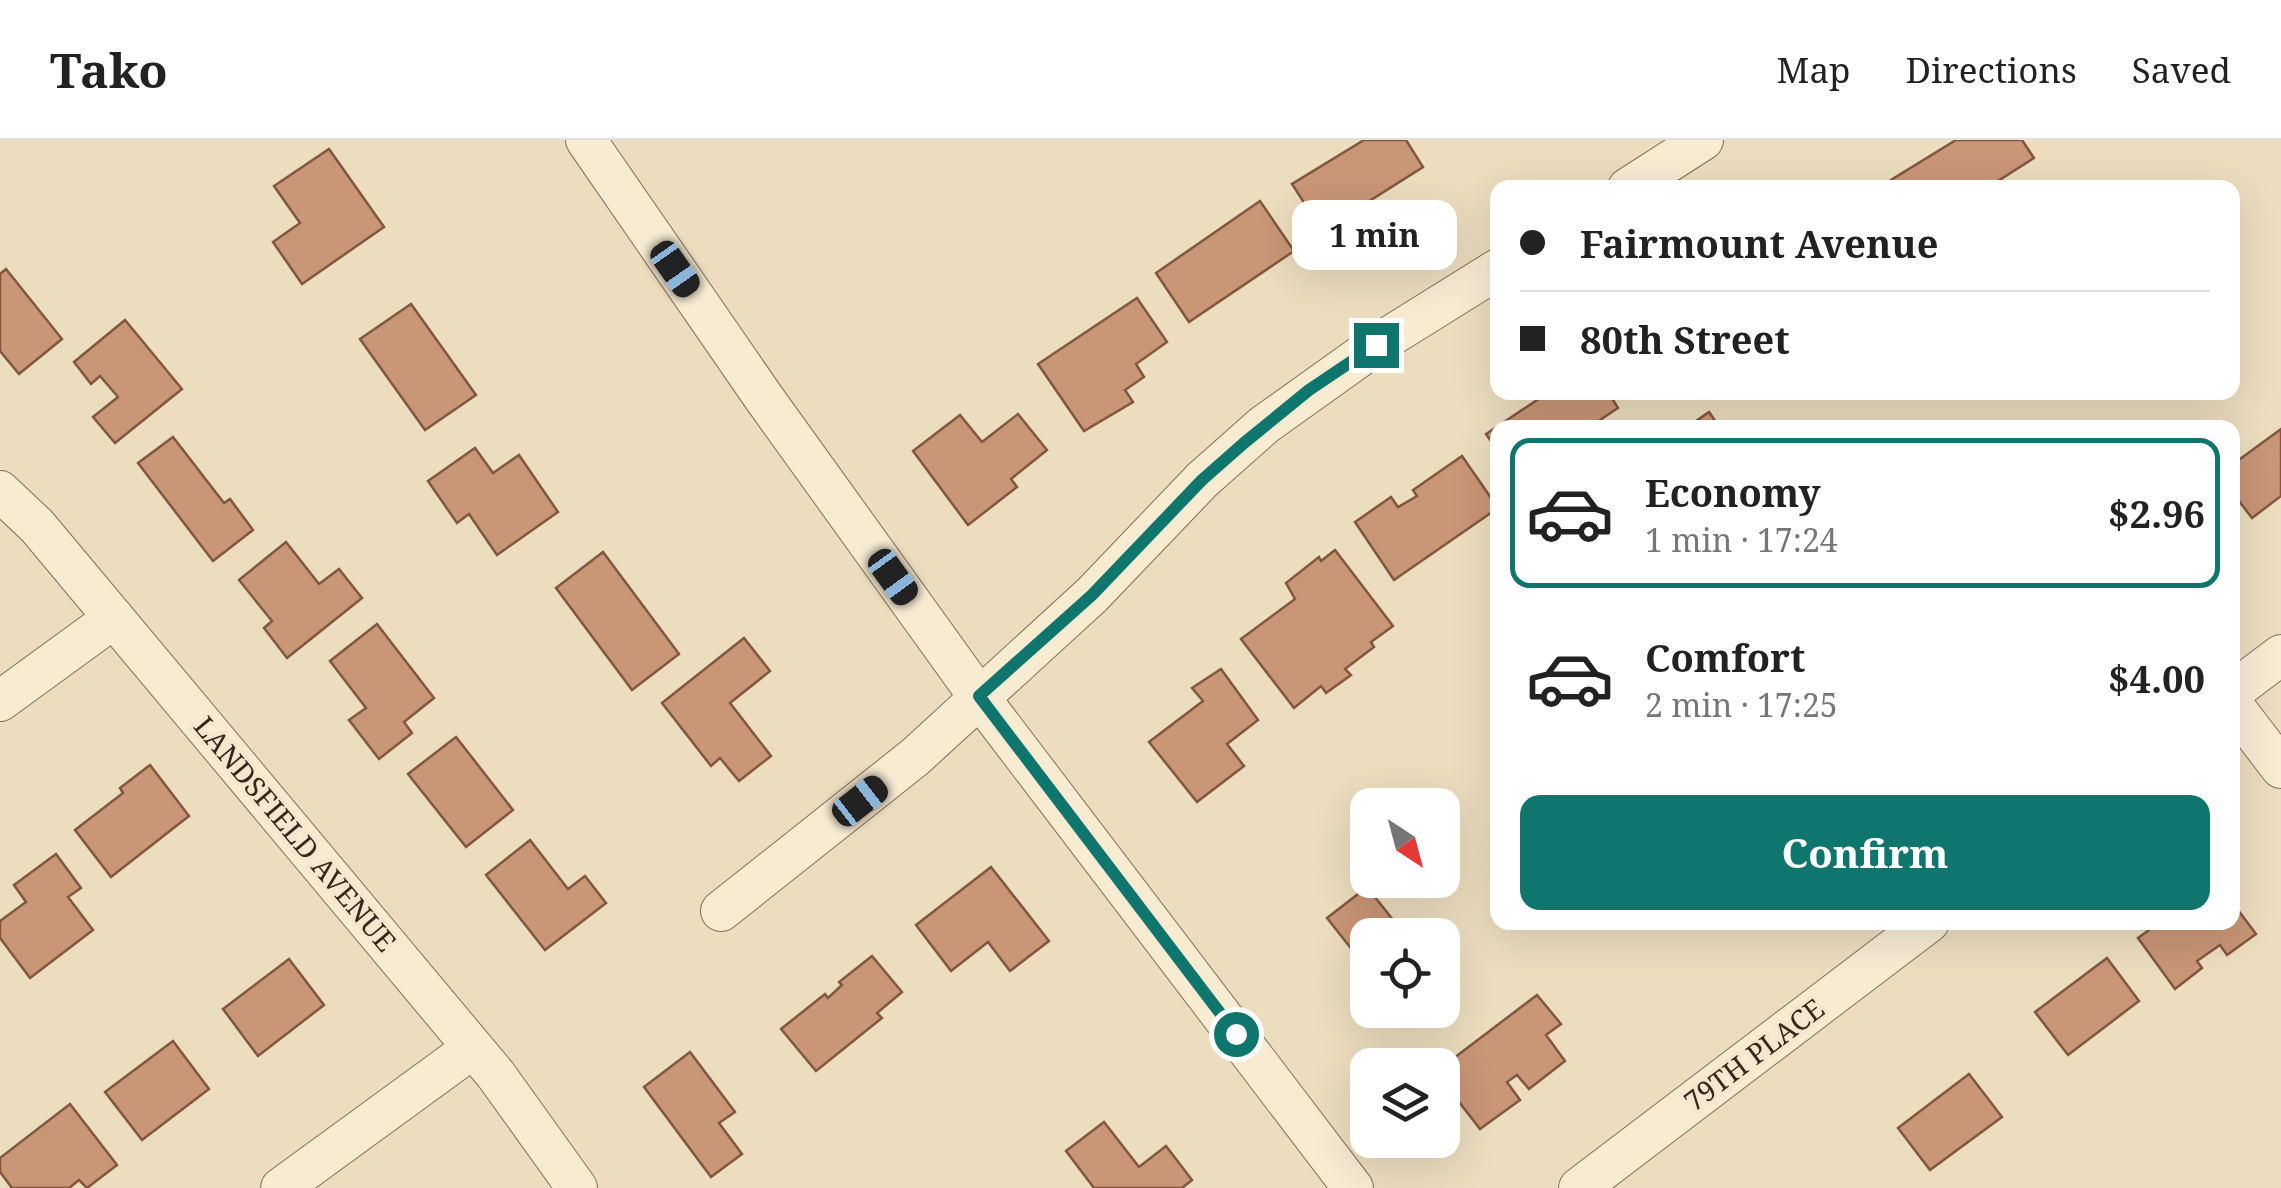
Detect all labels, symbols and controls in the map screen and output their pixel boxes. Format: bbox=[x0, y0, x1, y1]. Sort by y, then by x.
text: Tako bbox=[50, 37, 168, 102]
text: Map bbox=[1777, 46, 1851, 93]
text: Directions bbox=[1906, 46, 2077, 93]
text: Saved bbox=[2132, 46, 2231, 93]
callout: 1 min bbox=[1294, 200, 1458, 270]
text: 1 min bbox=[1329, 213, 1420, 256]
text: Fairmount Avenue bbox=[1580, 217, 1938, 269]
car bbox=[646, 236, 704, 302]
text: 80th Street bbox=[1580, 313, 1790, 365]
route end bbox=[1354, 323, 1399, 368]
text: Economy bbox=[1645, 466, 1821, 518]
icon: car bbox=[1525, 468, 1615, 558]
text: $2.96 bbox=[2108, 487, 2205, 539]
text: 1 min · 17:24 bbox=[1645, 518, 1838, 561]
car bbox=[863, 544, 923, 610]
text: Comfort bbox=[1645, 631, 1805, 683]
icon: car bbox=[1525, 633, 1615, 723]
text: $4.00 bbox=[2108, 652, 2205, 704]
text: 2 min · 17:25 bbox=[1645, 683, 1838, 726]
street label: LANDSFIELD AVENUE bbox=[186, 708, 406, 959]
car bbox=[827, 771, 893, 831]
north arrow bbox=[1350, 788, 1460, 898]
map controls bbox=[1350, 788, 1460, 1158]
button: Confirm bbox=[1520, 795, 2210, 910]
button: locate bbox=[1350, 918, 1460, 1028]
street label: 79TH PLACE bbox=[1676, 989, 1831, 1119]
route start bbox=[1214, 1012, 1259, 1057]
button: layers bbox=[1350, 1048, 1460, 1158]

